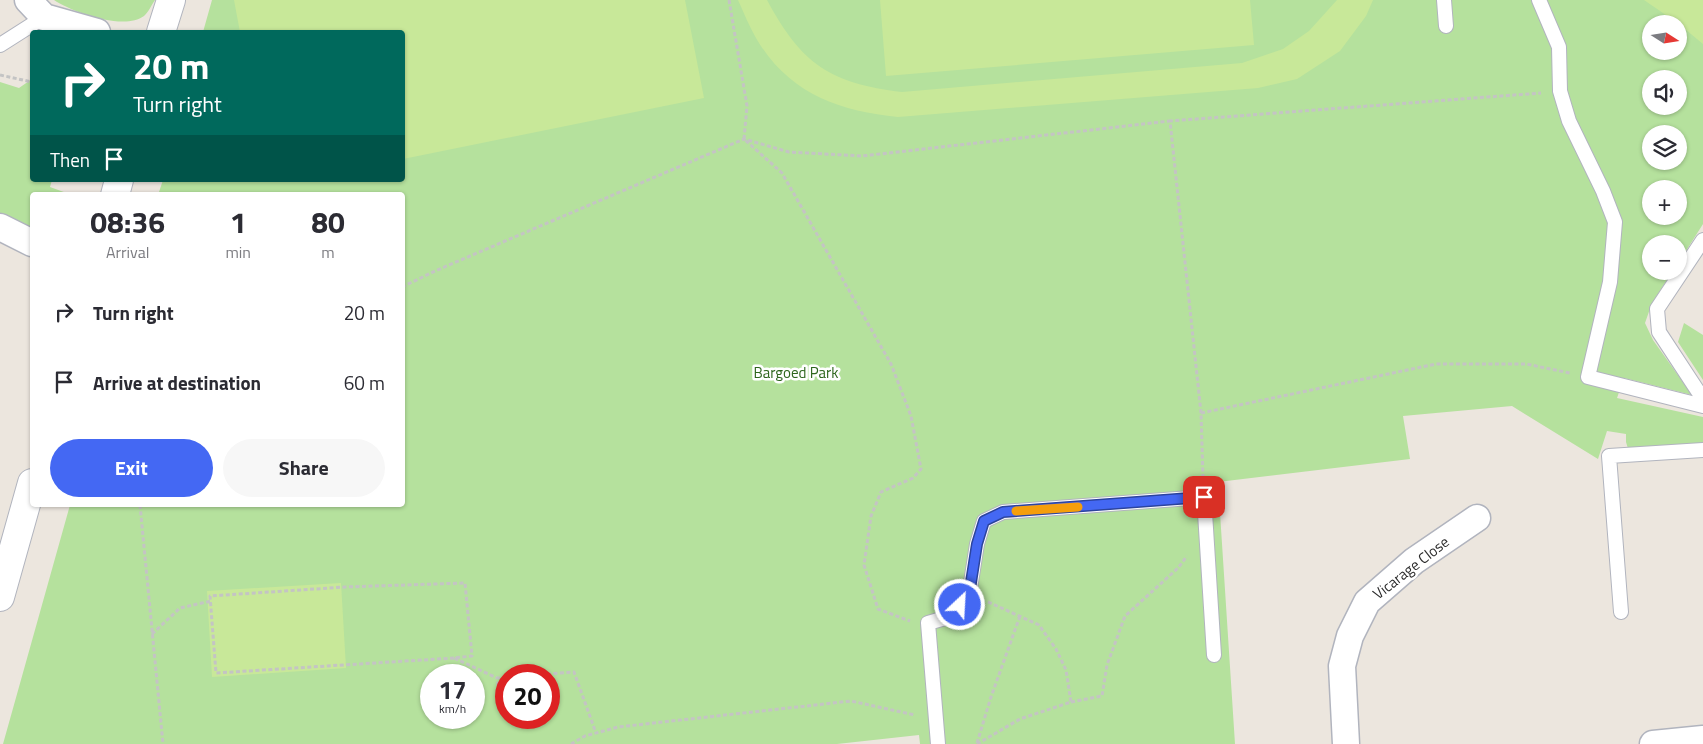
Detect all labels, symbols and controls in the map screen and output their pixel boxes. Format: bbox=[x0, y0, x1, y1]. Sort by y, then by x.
north arrow bbox=[1642, 15, 1688, 60]
map controls bbox=[1642, 15, 1687, 280]
text: 20 m bbox=[133, 39, 209, 93]
icon: right bbox=[50, 50, 115, 115]
button: sound bbox=[1642, 70, 1687, 115]
text: Turn right bbox=[133, 87, 222, 121]
button: layers bbox=[1642, 125, 1687, 170]
text: Then bbox=[50, 145, 90, 174]
icon: arrive bbox=[100, 145, 128, 173]
button: + bbox=[1642, 180, 1687, 225]
text: 08:36 bbox=[90, 199, 165, 245]
text: 1 bbox=[230, 199, 247, 245]
text: 80 bbox=[311, 199, 345, 245]
button: − bbox=[1642, 235, 1687, 280]
text: Arrival bbox=[106, 240, 149, 264]
text: min bbox=[225, 240, 251, 264]
text: m bbox=[321, 240, 335, 264]
icon: right bbox=[50, 298, 78, 326]
text: Turn right bbox=[93, 298, 174, 327]
text: 20 m bbox=[344, 298, 385, 327]
park label: Bargoed Park bbox=[754, 361, 839, 384]
icon: arrive bbox=[50, 368, 78, 396]
text: Arrive at destination bbox=[93, 368, 261, 397]
text: 60 m bbox=[344, 368, 385, 397]
button: Exit bbox=[50, 439, 213, 497]
button: Share bbox=[223, 439, 385, 497]
pin bbox=[1183, 476, 1225, 518]
icon: arrive bbox=[1190, 483, 1218, 511]
street label: Vicarage Close bbox=[1368, 530, 1454, 605]
position arrow bbox=[933, 578, 985, 630]
speed limit sign: 20 bbox=[495, 664, 560, 729]
text: 17 bbox=[438, 671, 467, 709]
text: km/h bbox=[439, 699, 466, 718]

